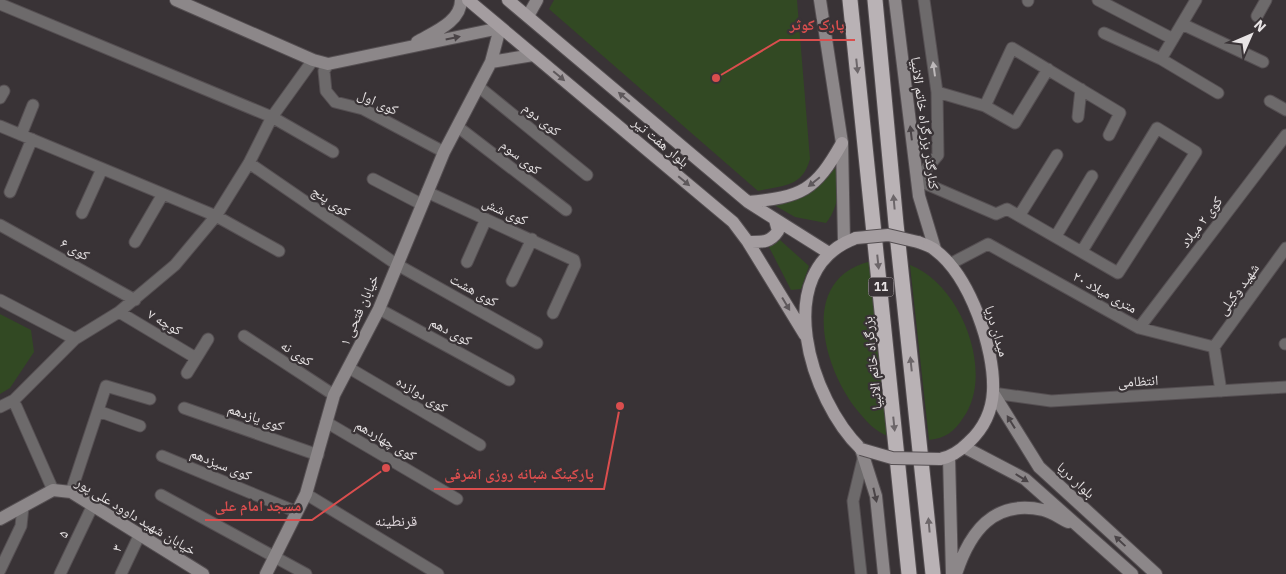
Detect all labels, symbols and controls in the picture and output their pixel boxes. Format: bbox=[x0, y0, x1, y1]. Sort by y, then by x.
callout: پارک کوثر bbox=[780, 10, 855, 40]
north arrow bbox=[1226, 10, 1276, 60]
text: پارک کوثر bbox=[789, 15, 844, 34]
text: N bbox=[1250, 16, 1270, 36]
one-way arrow bbox=[446, 34, 461, 42]
street label: کنارگذر بزرگراه خاتم الانبیا bbox=[906, 56, 943, 191]
one-way arrow bbox=[853, 58, 861, 74]
one-way arrow bbox=[930, 61, 938, 77]
one-way arrow bbox=[553, 70, 565, 81]
street label: کوی اول bbox=[355, 85, 401, 119]
one-way arrow bbox=[617, 92, 630, 103]
street label: کوی دوم bbox=[519, 98, 565, 141]
street label: بلوار هفت تیر bbox=[628, 112, 693, 171]
one-way arrow bbox=[907, 124, 915, 140]
street label: کوی سوم bbox=[496, 135, 545, 179]
one-way arrow bbox=[677, 175, 690, 186]
one-way arrow bbox=[808, 177, 821, 188]
street label: کوی پنج bbox=[308, 182, 354, 221]
street label: کوی شش bbox=[480, 193, 531, 229]
street label: کوی ۲ میلاد bbox=[1176, 193, 1226, 251]
one-way arrow bbox=[890, 194, 898, 210]
street label: کوی ۶ bbox=[57, 234, 93, 264]
one-way arrow bbox=[874, 254, 882, 270]
street label: شهید وکیلی bbox=[1213, 259, 1263, 319]
street label: ۲۰ متری میلاد bbox=[1070, 267, 1140, 317]
street label: کوی هشت bbox=[447, 269, 501, 311]
street label: خیابان فتحی ۱ bbox=[335, 272, 383, 348]
road number: 11 bbox=[868, 278, 894, 296]
one-way arrow bbox=[782, 298, 791, 311]
street label: میدان دریا bbox=[981, 303, 1013, 359]
street label: کوچه ۷ bbox=[144, 305, 186, 339]
street label: کوی دهم bbox=[427, 313, 475, 350]
street label: بزرگراه خاتم الانبیا bbox=[858, 315, 887, 411]
street label: کوی نه bbox=[278, 336, 317, 370]
one-way arrow bbox=[907, 356, 915, 372]
street label: انتظامی bbox=[1117, 371, 1159, 391]
street label: کوی دوازده bbox=[393, 372, 451, 416]
street label: کوی یازدهم bbox=[225, 399, 287, 436]
street label: کوی چهاردهم bbox=[352, 415, 420, 466]
one-way arrow bbox=[890, 416, 898, 432]
one-way arrow bbox=[1006, 416, 1016, 429]
street label: کوی سیزدهم bbox=[187, 444, 254, 485]
street label: بلوار دریا bbox=[1053, 458, 1099, 502]
callout: پارکینگ شبانه روزی اشرفی bbox=[434, 459, 604, 489]
text: پارکینگ شبانه روزی اشرفی bbox=[444, 464, 594, 483]
street label: خیابان شهید داوود علی پور bbox=[72, 472, 200, 559]
one-way arrow bbox=[1016, 473, 1029, 483]
one-way arrow bbox=[871, 488, 879, 503]
callout: مسجد امام علی bbox=[205, 490, 312, 520]
text: مسجد امام علی bbox=[215, 496, 301, 516]
district label: قرنطینه bbox=[375, 511, 417, 530]
one-way arrow bbox=[924, 517, 932, 533]
street label: ۵ bbox=[54, 527, 72, 541]
one-way arrow bbox=[1115, 535, 1127, 547]
street label: ۳ bbox=[108, 541, 126, 555]

